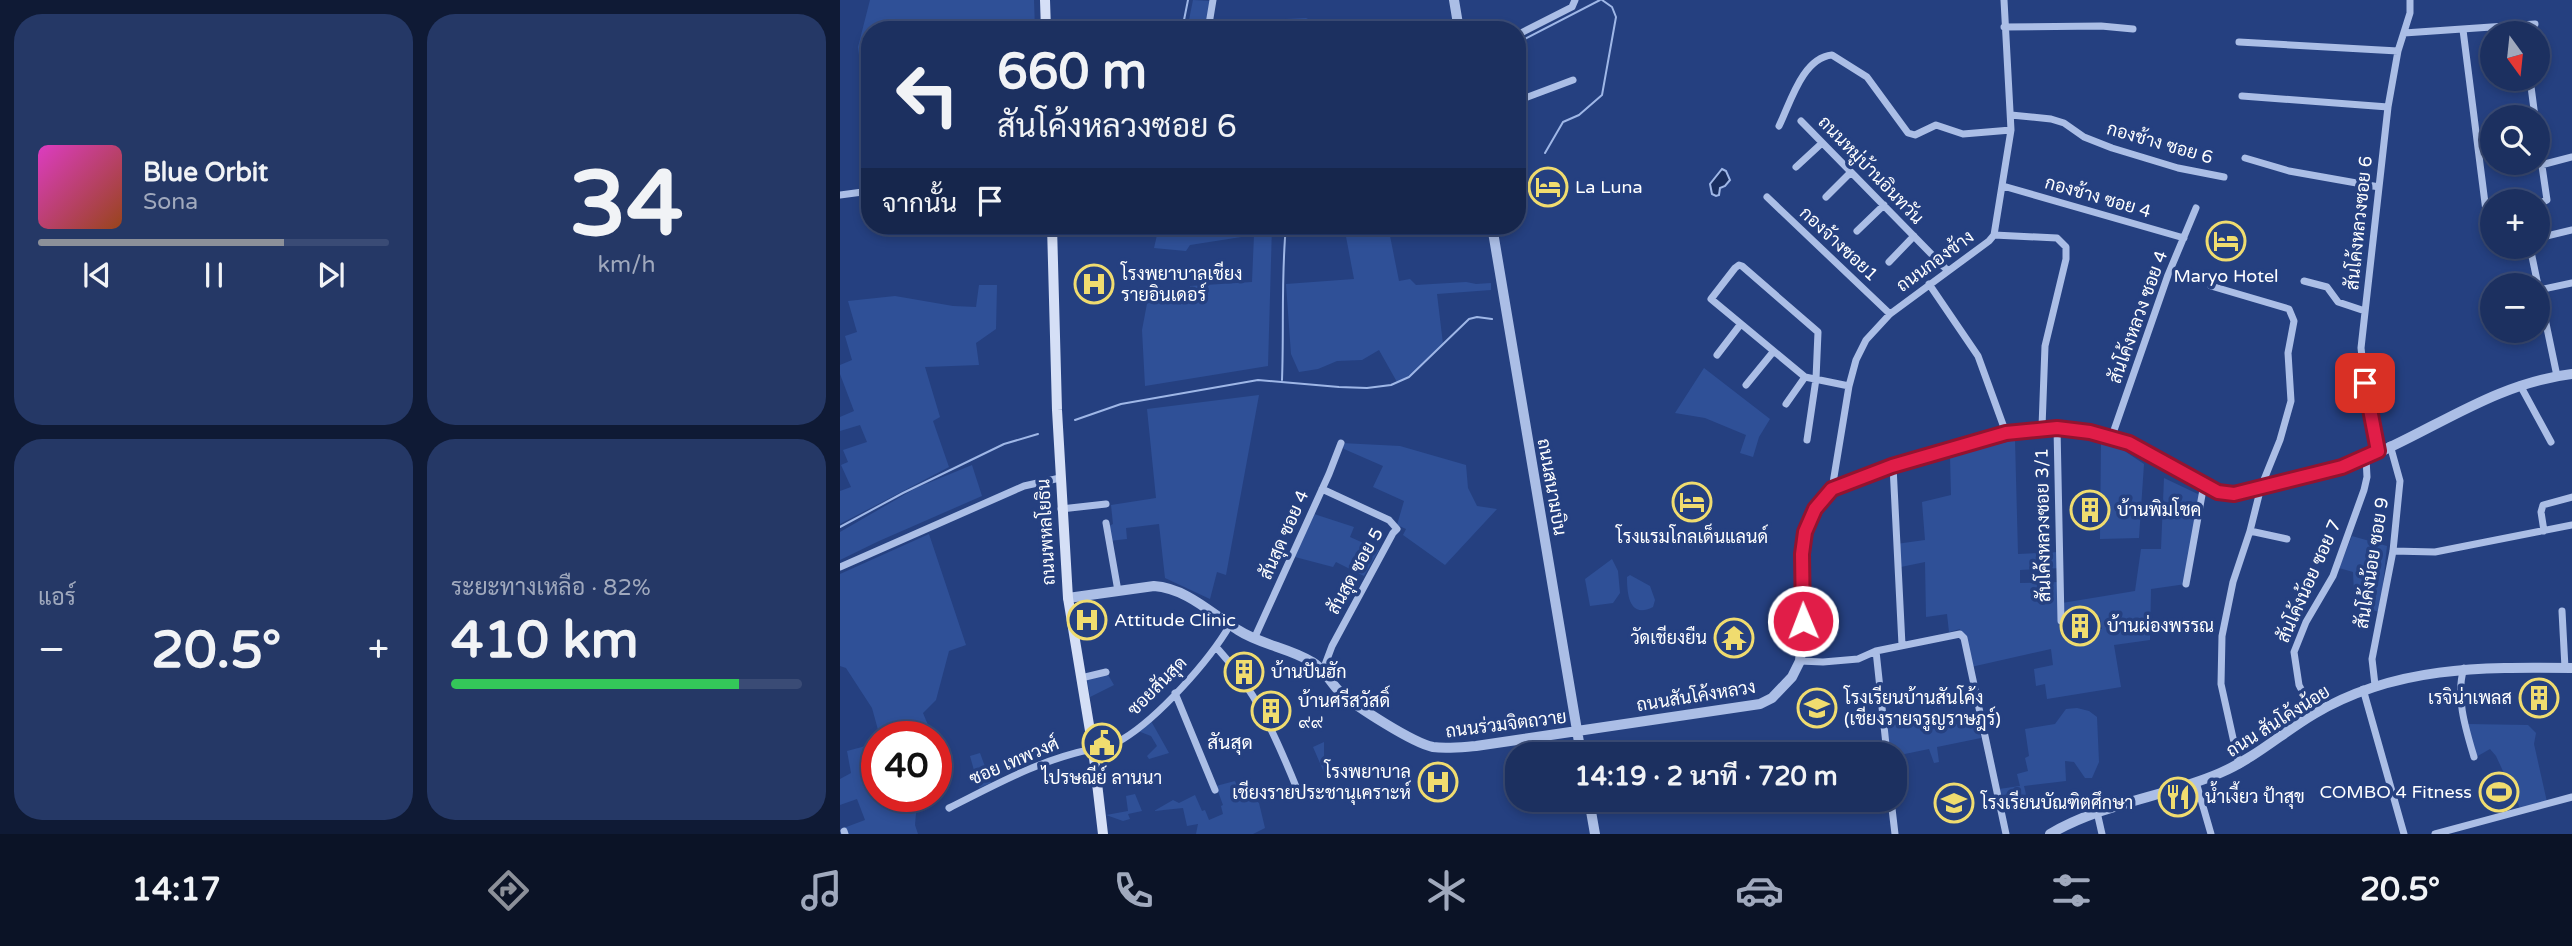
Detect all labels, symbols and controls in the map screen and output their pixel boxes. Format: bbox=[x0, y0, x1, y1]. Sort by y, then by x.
north arrow bbox=[2480, 21, 2550, 91]
map controls bbox=[2480, 21, 2550, 343]
text: 660 m bbox=[997, 43, 1147, 102]
icon: left bbox=[882, 49, 973, 140]
button: search bbox=[2480, 105, 2550, 175]
text: สันโค้งหลวงซอย 6 bbox=[997, 108, 1237, 146]
street label: ถนนหมู่บ้านอินทวัน bbox=[1812, 111, 1929, 230]
street label: กองช้าง ซอย 6 bbox=[2104, 116, 2216, 169]
text: 34 bbox=[569, 150, 684, 260]
street label: สันโค้งหลวงซอย 6 bbox=[2339, 155, 2377, 291]
text: Blue Orbit bbox=[143, 157, 268, 188]
hotel icon: La Luna bbox=[1527, 166, 1569, 208]
street label: กองช้าง ซอย 4 bbox=[2042, 170, 2154, 223]
place label: La Luna bbox=[1575, 176, 1643, 198]
icon: arrive bbox=[971, 182, 1009, 220]
text: Sona bbox=[143, 188, 198, 216]
text: จากนั้น bbox=[882, 188, 957, 219]
button: + bbox=[2480, 189, 2550, 259]
street label: กองจ้างซอย1 bbox=[1795, 201, 1883, 286]
hotel icon: Maryo Hotel bbox=[2205, 220, 2247, 262]
street label: ถนนกองช้าง bbox=[1891, 225, 1978, 296]
street label: สันโค้งหลวง ซอย 4 bbox=[2102, 247, 2172, 386]
text: km/h bbox=[598, 251, 655, 279]
icon: previous bbox=[78, 256, 116, 294]
icon: pause bbox=[195, 256, 233, 294]
icon: next bbox=[312, 256, 350, 294]
place label: โรงพยาบาลเชียง รายอินเดอร์ bbox=[1120, 261, 1242, 306]
hospital icon: โรงพยาบาลเชียง รายอินเดอร์ bbox=[1073, 263, 1115, 305]
place label: Maryo Hotel bbox=[2173, 265, 2279, 287]
button: − bbox=[2480, 273, 2550, 343]
pin bbox=[2335, 353, 2395, 413]
icon: arrive bbox=[2346, 364, 2384, 402]
street label: ถนนสนามบิน bbox=[1533, 437, 1571, 537]
street label: สันโค้งหลวงซอย 3/1 bbox=[2029, 448, 2055, 602]
street label: ถนนพหลโยธิน bbox=[1030, 478, 1060, 586]
hotel icon: โรงแรมโกลเด็นแลนด์ bbox=[1671, 481, 1713, 523]
street label: สันสุด ซอย 4 bbox=[1255, 487, 1314, 584]
building icon: บ้านพิมโชค bbox=[2069, 489, 2111, 531]
street label: สันโค้งน้อย ซอย 9 bbox=[2349, 495, 2393, 630]
place label: บ้านพิมโชค bbox=[2117, 497, 2201, 521]
street label: สันโค้งน้อย ซอย 7 bbox=[2270, 515, 2346, 646]
place label: โรงแรมโกลเด็นแลนด์ bbox=[1615, 523, 1768, 548]
street label: สันสุด ซอย 5 bbox=[1322, 524, 1389, 619]
text: ระยะทางเหลือ · 82% bbox=[451, 574, 651, 602]
text: แอร์ bbox=[38, 584, 76, 612]
position arrow bbox=[1766, 584, 1840, 658]
hospital icon: Attitude Clinic bbox=[1066, 599, 1108, 641]
building icon: บ้านผ่องพรรณ bbox=[2059, 605, 2101, 647]
text: 410 km bbox=[451, 609, 639, 672]
place label: Attitude Clinic bbox=[1114, 609, 1236, 631]
place label: บ้านผ่องพรรณ bbox=[2107, 614, 2214, 637]
temple icon: วัดเชียงยืน bbox=[1713, 617, 1755, 659]
text: 20.5° bbox=[151, 619, 281, 682]
place label: วัดเชียงยืน bbox=[1630, 625, 1707, 649]
text: − bbox=[38, 627, 65, 673]
text: + bbox=[368, 627, 389, 673]
building icon: บ้านปันฮัก bbox=[1223, 651, 1265, 693]
street label: ซอยสันสุด bbox=[1123, 652, 1192, 721]
place label: บ้านปันฮัก bbox=[1271, 660, 1347, 683]
street label: ถนนสันโค้งหลวง bbox=[1634, 674, 1757, 716]
building icon: เรจิน่าเพลส bbox=[2518, 677, 2560, 719]
street label: ถนน สันโค้งน้อย bbox=[2221, 679, 2334, 762]
place label: บ้านศรีสวัสดิ์ ๙๙ bbox=[1298, 685, 1390, 733]
place label: โรงเรียนบ้านสันโค้ง (เชียงรายจรูญราษฎร์) bbox=[1843, 685, 2001, 732]
place label: เรจิน่าเพลส bbox=[2428, 686, 2512, 709]
school or university icon: โรงเรียนบ้านสันโค้ง (เชียงรายจรูญราษฎร์) bbox=[1796, 687, 1838, 729]
building icon: บ้านศรีสวัสดิ์ ๙๙ bbox=[1250, 690, 1292, 732]
street label: ถนนร่วมจิตถวาย bbox=[1444, 705, 1568, 742]
speed limit sign: 40 bbox=[861, 721, 952, 812]
public building icon: ไปรษณีย์ ลานนา bbox=[1081, 722, 1123, 764]
street label: ซอย เทพวงศ์ bbox=[965, 730, 1062, 790]
district label: สันสุด bbox=[1207, 732, 1253, 755]
place label: โรงพยาบาล เชียงรายประชานุเคราะห์ bbox=[1232, 759, 1411, 805]
hospital icon: โรงพยาบาล เชียงรายประชานุเคราะห์ bbox=[1417, 761, 1459, 803]
text: 14:19 · 2 นาที · 720 m bbox=[1574, 761, 1838, 792]
place label: ไปรษณีย์ ลานนา bbox=[1040, 765, 1162, 789]
sports icon: COMBO 4 Fitness bbox=[2478, 771, 2520, 813]
restaurant icon: น้ำเงี้ยว ป้าสุข bbox=[2157, 776, 2199, 818]
place label: น้ำเงี้ยว ป้าสุข bbox=[2205, 781, 2305, 809]
place label: COMBO 4 Fitness bbox=[2320, 781, 2472, 803]
school or university icon: โรงเรียนบัณฑิตศึกษา bbox=[1933, 782, 1975, 824]
place label: โรงเรียนบัณฑิตศึกษา bbox=[1980, 790, 2133, 814]
icon: directions bbox=[484, 866, 533, 915]
icon: music bbox=[797, 866, 846, 915]
icon: phone bbox=[1109, 866, 1158, 915]
icon: climate bbox=[1422, 866, 1471, 915]
icon: car bbox=[1735, 866, 1784, 915]
icon: filters bbox=[2047, 866, 2096, 915]
text: 14:17 bbox=[132, 871, 221, 909]
text: 20.5° bbox=[2360, 871, 2440, 909]

